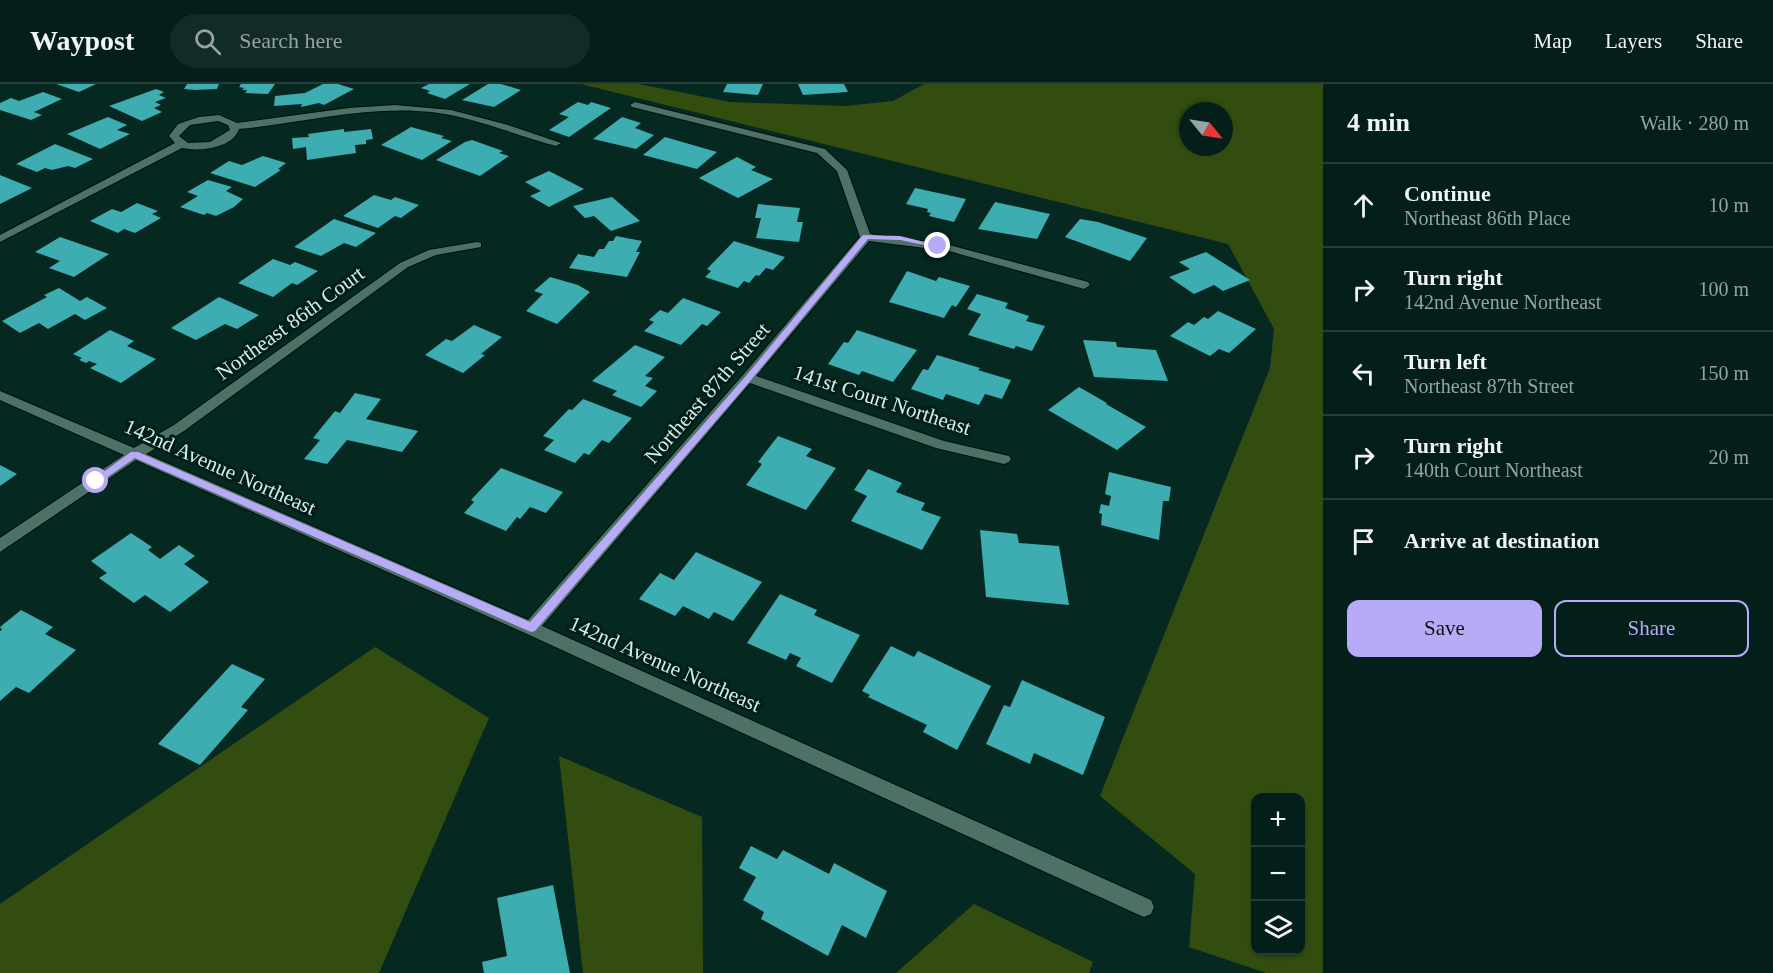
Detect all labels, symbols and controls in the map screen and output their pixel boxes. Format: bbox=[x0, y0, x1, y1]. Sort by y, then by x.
search box bbox=[170, 14, 590, 68]
text: Waypost bbox=[30, 25, 134, 56]
icon: search bbox=[191, 25, 224, 58]
text: Search here bbox=[239, 28, 342, 53]
text: Map bbox=[1534, 29, 1572, 53]
text: Layers bbox=[1605, 29, 1662, 53]
text: Share bbox=[1695, 29, 1743, 53]
north arrow bbox=[1179, 102, 1233, 156]
text: 4 min bbox=[1347, 108, 1410, 137]
text: Walk · 280 m bbox=[1640, 112, 1749, 134]
text: Continue bbox=[1404, 181, 1491, 206]
icon: ahead bbox=[1347, 189, 1380, 222]
text: 10 m bbox=[1708, 194, 1749, 216]
text: Northeast 86th Place bbox=[1404, 207, 1571, 229]
route end bbox=[924, 232, 950, 258]
street label: Northeast 86th Court bbox=[211, 261, 369, 385]
text: Turn right bbox=[1404, 265, 1503, 290]
icon: right bbox=[1347, 273, 1380, 306]
text: 100 m bbox=[1698, 278, 1749, 300]
text: 142nd Avenue Northeast bbox=[1404, 291, 1601, 313]
street label: Northeast 87th Street bbox=[639, 318, 775, 468]
text: Turn left bbox=[1404, 349, 1487, 374]
icon: left bbox=[1347, 357, 1380, 390]
street label: 141st Court Northeast bbox=[790, 360, 974, 440]
text: 150 m bbox=[1698, 362, 1749, 384]
text: Northeast 87th Street bbox=[1404, 375, 1574, 397]
street label: 142nd Avenue Northeast bbox=[120, 414, 320, 520]
text: Turn right bbox=[1404, 433, 1503, 458]
icon: right bbox=[1347, 441, 1380, 474]
text: 20 m bbox=[1708, 446, 1749, 468]
text: 140th Court Northeast bbox=[1404, 459, 1583, 481]
route start bbox=[82, 467, 108, 493]
icon: arrive bbox=[1347, 525, 1380, 558]
text: Arrive at destination bbox=[1404, 528, 1600, 553]
button: Save bbox=[1347, 600, 1542, 657]
button: Share bbox=[1554, 600, 1749, 657]
street label: 142nd Avenue Northeast bbox=[565, 611, 765, 717]
map controls bbox=[1251, 793, 1305, 955]
button: + bbox=[1251, 793, 1305, 847]
button: − bbox=[1251, 847, 1305, 901]
button: layers bbox=[1251, 901, 1305, 955]

